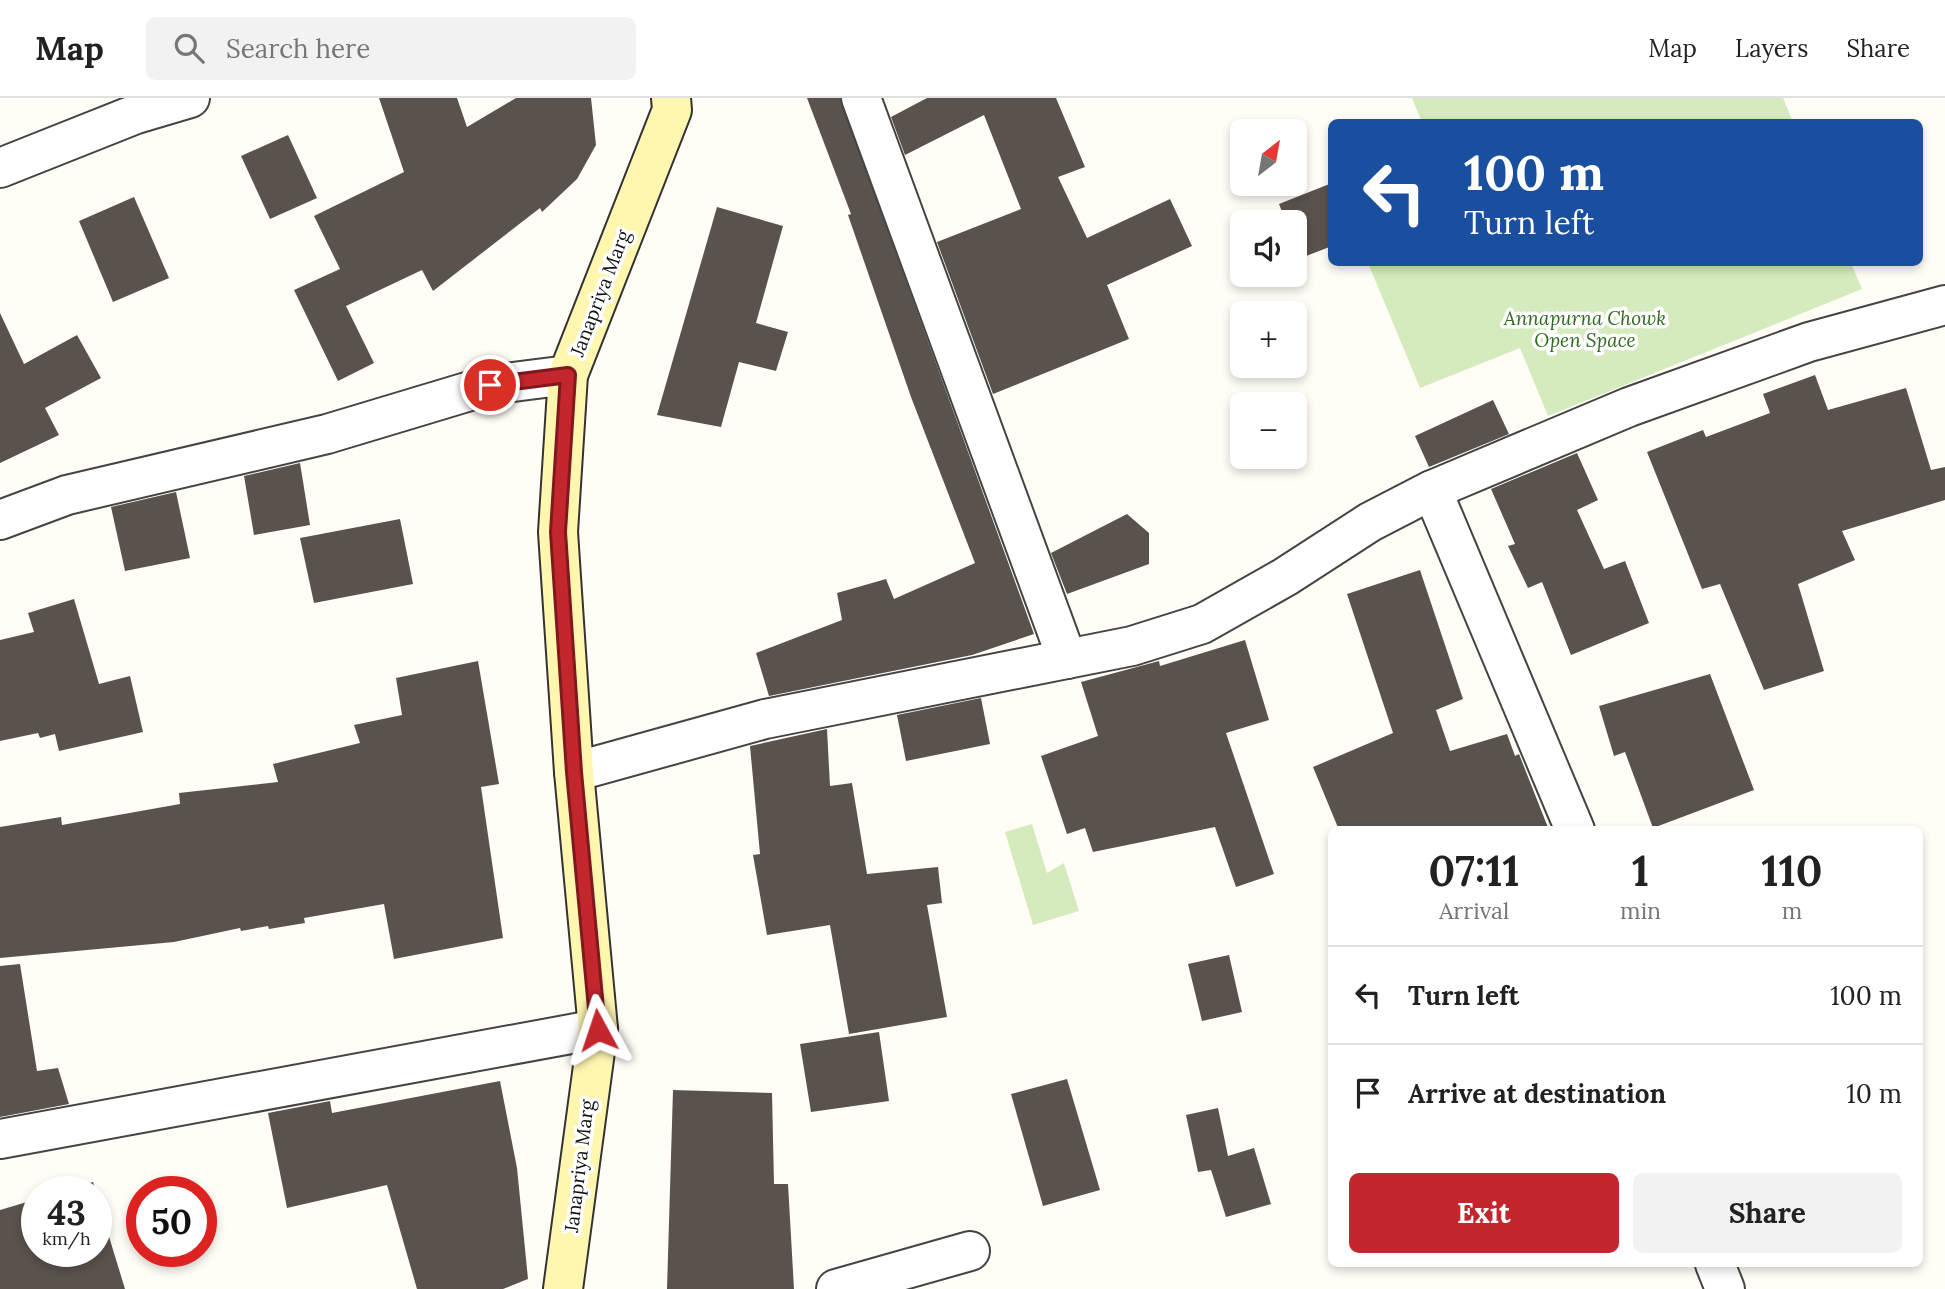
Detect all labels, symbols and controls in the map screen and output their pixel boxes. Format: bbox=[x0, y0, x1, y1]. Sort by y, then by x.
search box bbox=[146, 17, 636, 80]
text: Map bbox=[35, 27, 104, 69]
icon: search bbox=[170, 29, 208, 67]
text: Search here bbox=[226, 32, 370, 65]
text: Map bbox=[1648, 33, 1697, 64]
text: Layers bbox=[1735, 33, 1808, 64]
text: Share bbox=[1846, 33, 1910, 64]
north arrow bbox=[1230, 119, 1307, 196]
map controls bbox=[1230, 119, 1307, 469]
text: 100 m bbox=[1464, 141, 1604, 203]
icon: left bbox=[1349, 147, 1440, 238]
text: Turn left bbox=[1464, 202, 1594, 243]
button: sound bbox=[1230, 210, 1307, 287]
street label: Janapriya Marg bbox=[565, 226, 635, 361]
button: + bbox=[1230, 301, 1307, 378]
park label: Annapurna Chowk Open Space bbox=[1503, 306, 1666, 352]
pin bbox=[460, 355, 520, 415]
icon: arrive bbox=[471, 366, 509, 404]
button: − bbox=[1230, 392, 1307, 469]
text: 07:11 bbox=[1429, 844, 1520, 898]
text: 1 bbox=[1632, 844, 1649, 898]
text: 110 bbox=[1762, 844, 1822, 898]
text: Arrival bbox=[1439, 896, 1509, 925]
text: min bbox=[1620, 896, 1661, 925]
text: m bbox=[1782, 896, 1802, 925]
icon: left bbox=[1349, 976, 1387, 1014]
text: Turn left bbox=[1408, 979, 1519, 1012]
text: 100 m bbox=[1830, 979, 1902, 1012]
position arrow bbox=[561, 993, 635, 1067]
icon: arrive bbox=[1349, 1074, 1387, 1112]
text: Arrive at destination bbox=[1408, 1077, 1666, 1110]
text: 10 m bbox=[1846, 1077, 1902, 1110]
street label: Janapriya Marg bbox=[559, 1098, 599, 1235]
button: Exit bbox=[1349, 1173, 1619, 1253]
button: Share bbox=[1633, 1173, 1902, 1253]
speed limit sign: 50 bbox=[126, 1176, 217, 1267]
text: 43 bbox=[47, 1190, 86, 1235]
text: km/h bbox=[42, 1227, 91, 1250]

